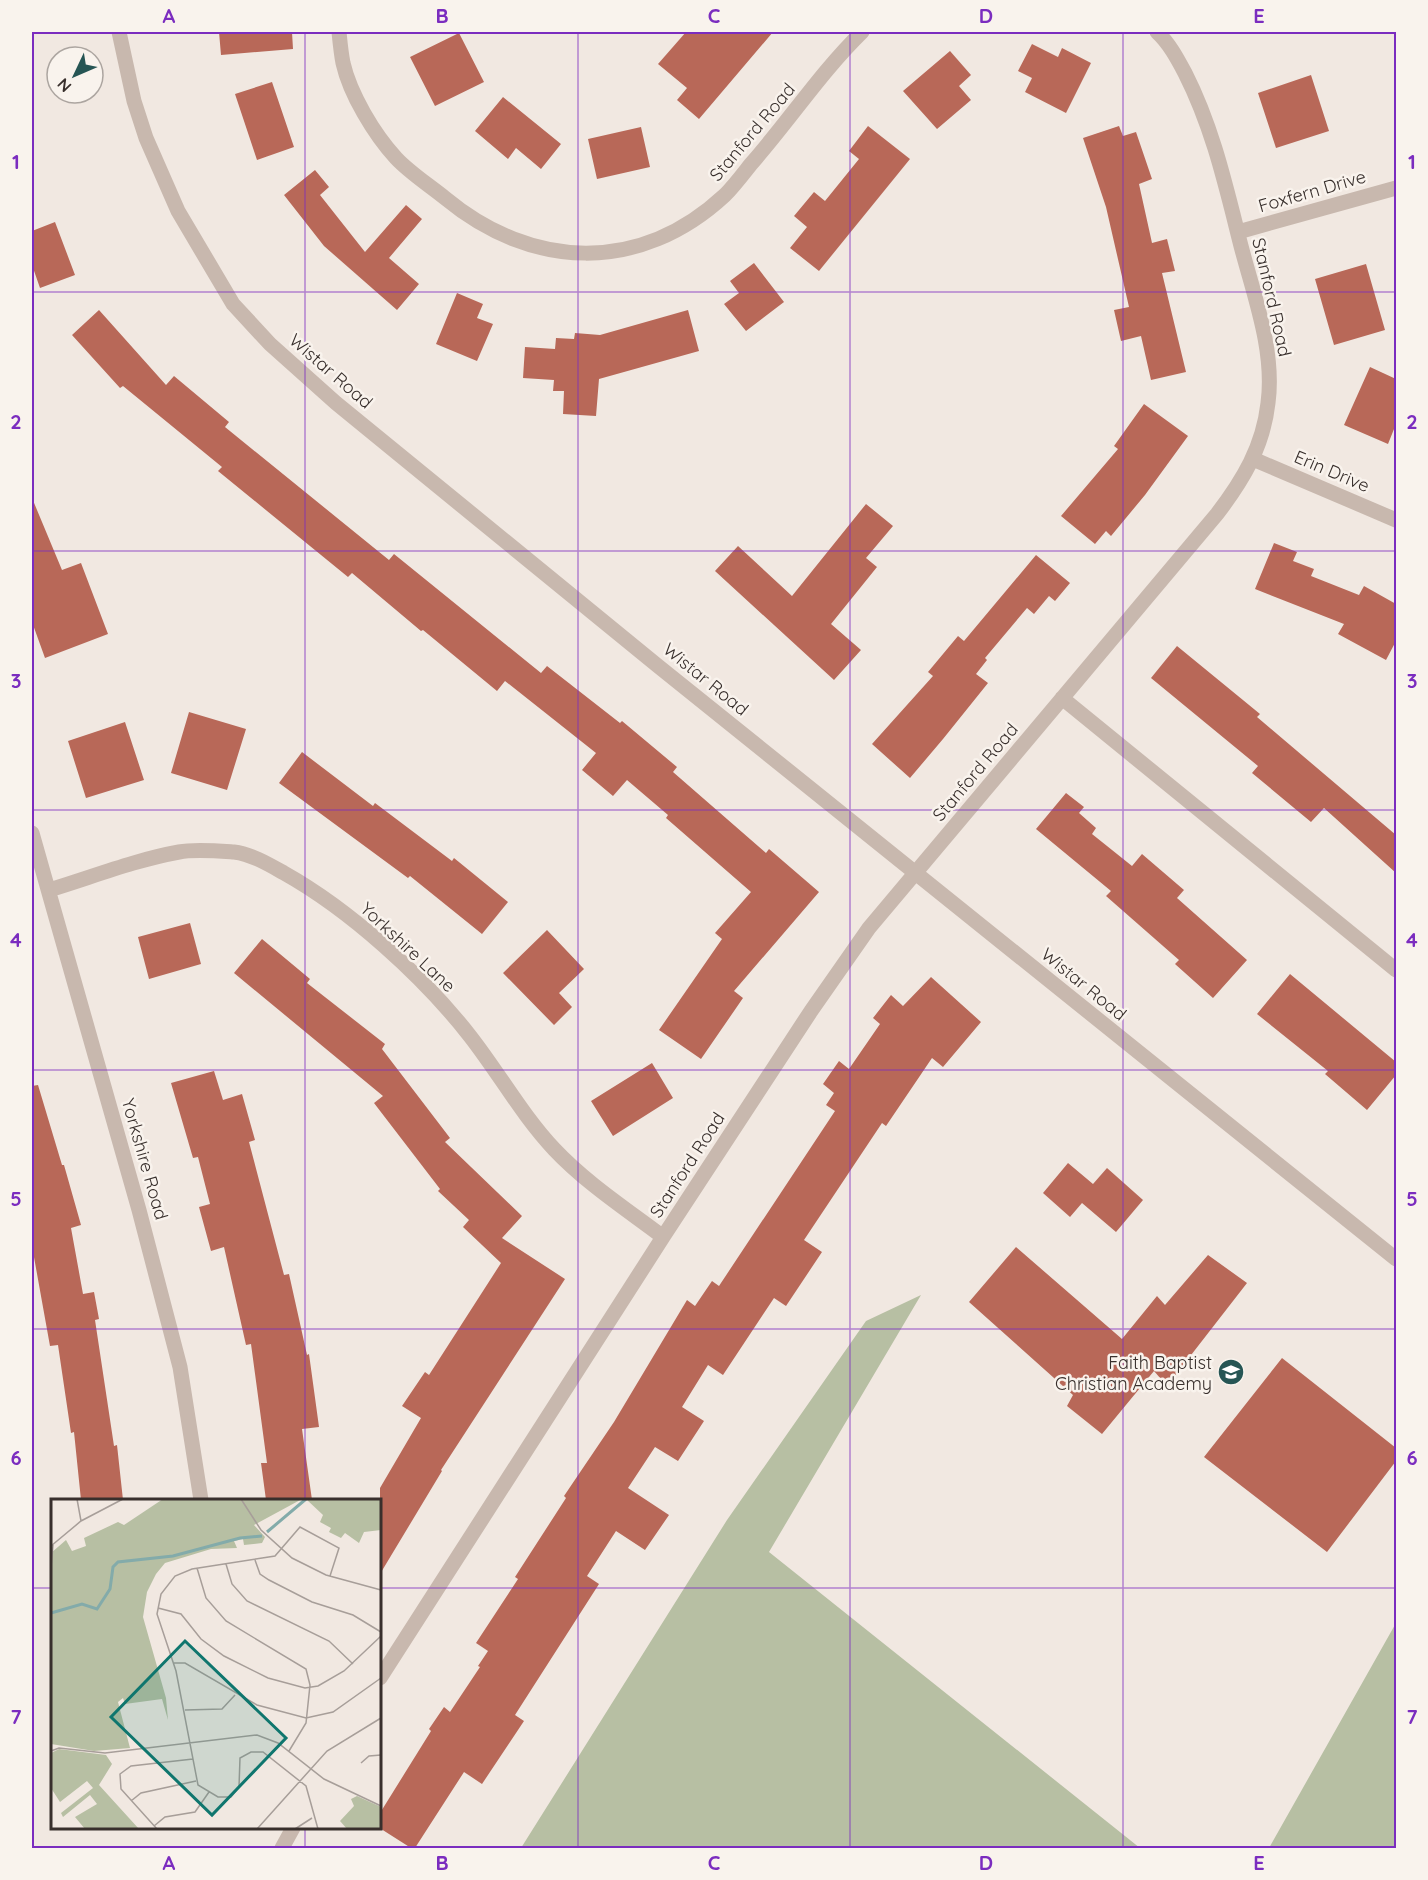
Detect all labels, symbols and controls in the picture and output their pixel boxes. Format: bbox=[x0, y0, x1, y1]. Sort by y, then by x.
text: A bbox=[163, 3, 176, 28]
text: B bbox=[435, 3, 449, 28]
text: C bbox=[708, 3, 721, 28]
text: D bbox=[979, 3, 993, 28]
text: E bbox=[1253, 3, 1265, 28]
north arrow bbox=[45, 45, 105, 105]
text: N bbox=[53, 74, 75, 97]
street label: Stanford Road bbox=[704, 78, 800, 186]
text: 1 bbox=[12, 149, 20, 174]
text: 1 bbox=[1408, 149, 1416, 174]
street label: Foxfern Drive bbox=[1256, 165, 1368, 217]
street label: Stanford Road bbox=[1247, 235, 1297, 359]
street label: Wistar Road bbox=[285, 328, 377, 414]
text: 2 bbox=[10, 409, 22, 434]
text: 2 bbox=[1406, 409, 1418, 434]
street label: Erin Drive bbox=[1291, 445, 1373, 497]
street label: Wistar Road bbox=[659, 638, 753, 720]
text: 3 bbox=[11, 668, 21, 693]
text: 3 bbox=[1407, 668, 1417, 693]
street label: Stanford Road bbox=[927, 718, 1023, 826]
street label: Yorkshire Lane bbox=[356, 897, 460, 997]
text: 4 bbox=[10, 927, 22, 952]
text: 4 bbox=[1406, 927, 1418, 952]
street label: Wistar Road bbox=[1037, 943, 1131, 1025]
street label: Yorkshire Road bbox=[117, 1096, 173, 1222]
street label: Stanford Road bbox=[644, 1108, 730, 1222]
text: 5 bbox=[10, 1186, 22, 1211]
text: 5 bbox=[1406, 1186, 1418, 1211]
place label: Faith Baptist Christian Academy bbox=[1055, 1351, 1212, 1395]
school or university icon: Faith Baptist Christian Academy bbox=[1216, 1357, 1246, 1387]
text: 6 bbox=[10, 1445, 22, 1470]
text: 6 bbox=[1406, 1445, 1418, 1470]
inset map bbox=[51, 1499, 381, 1829]
text: 7 bbox=[11, 1704, 22, 1729]
text: 7 bbox=[1407, 1704, 1418, 1729]
text: A bbox=[163, 1850, 176, 1875]
text: B bbox=[435, 1850, 449, 1875]
text: C bbox=[708, 1850, 721, 1875]
text: D bbox=[979, 1850, 993, 1875]
text: E bbox=[1253, 1850, 1265, 1875]

